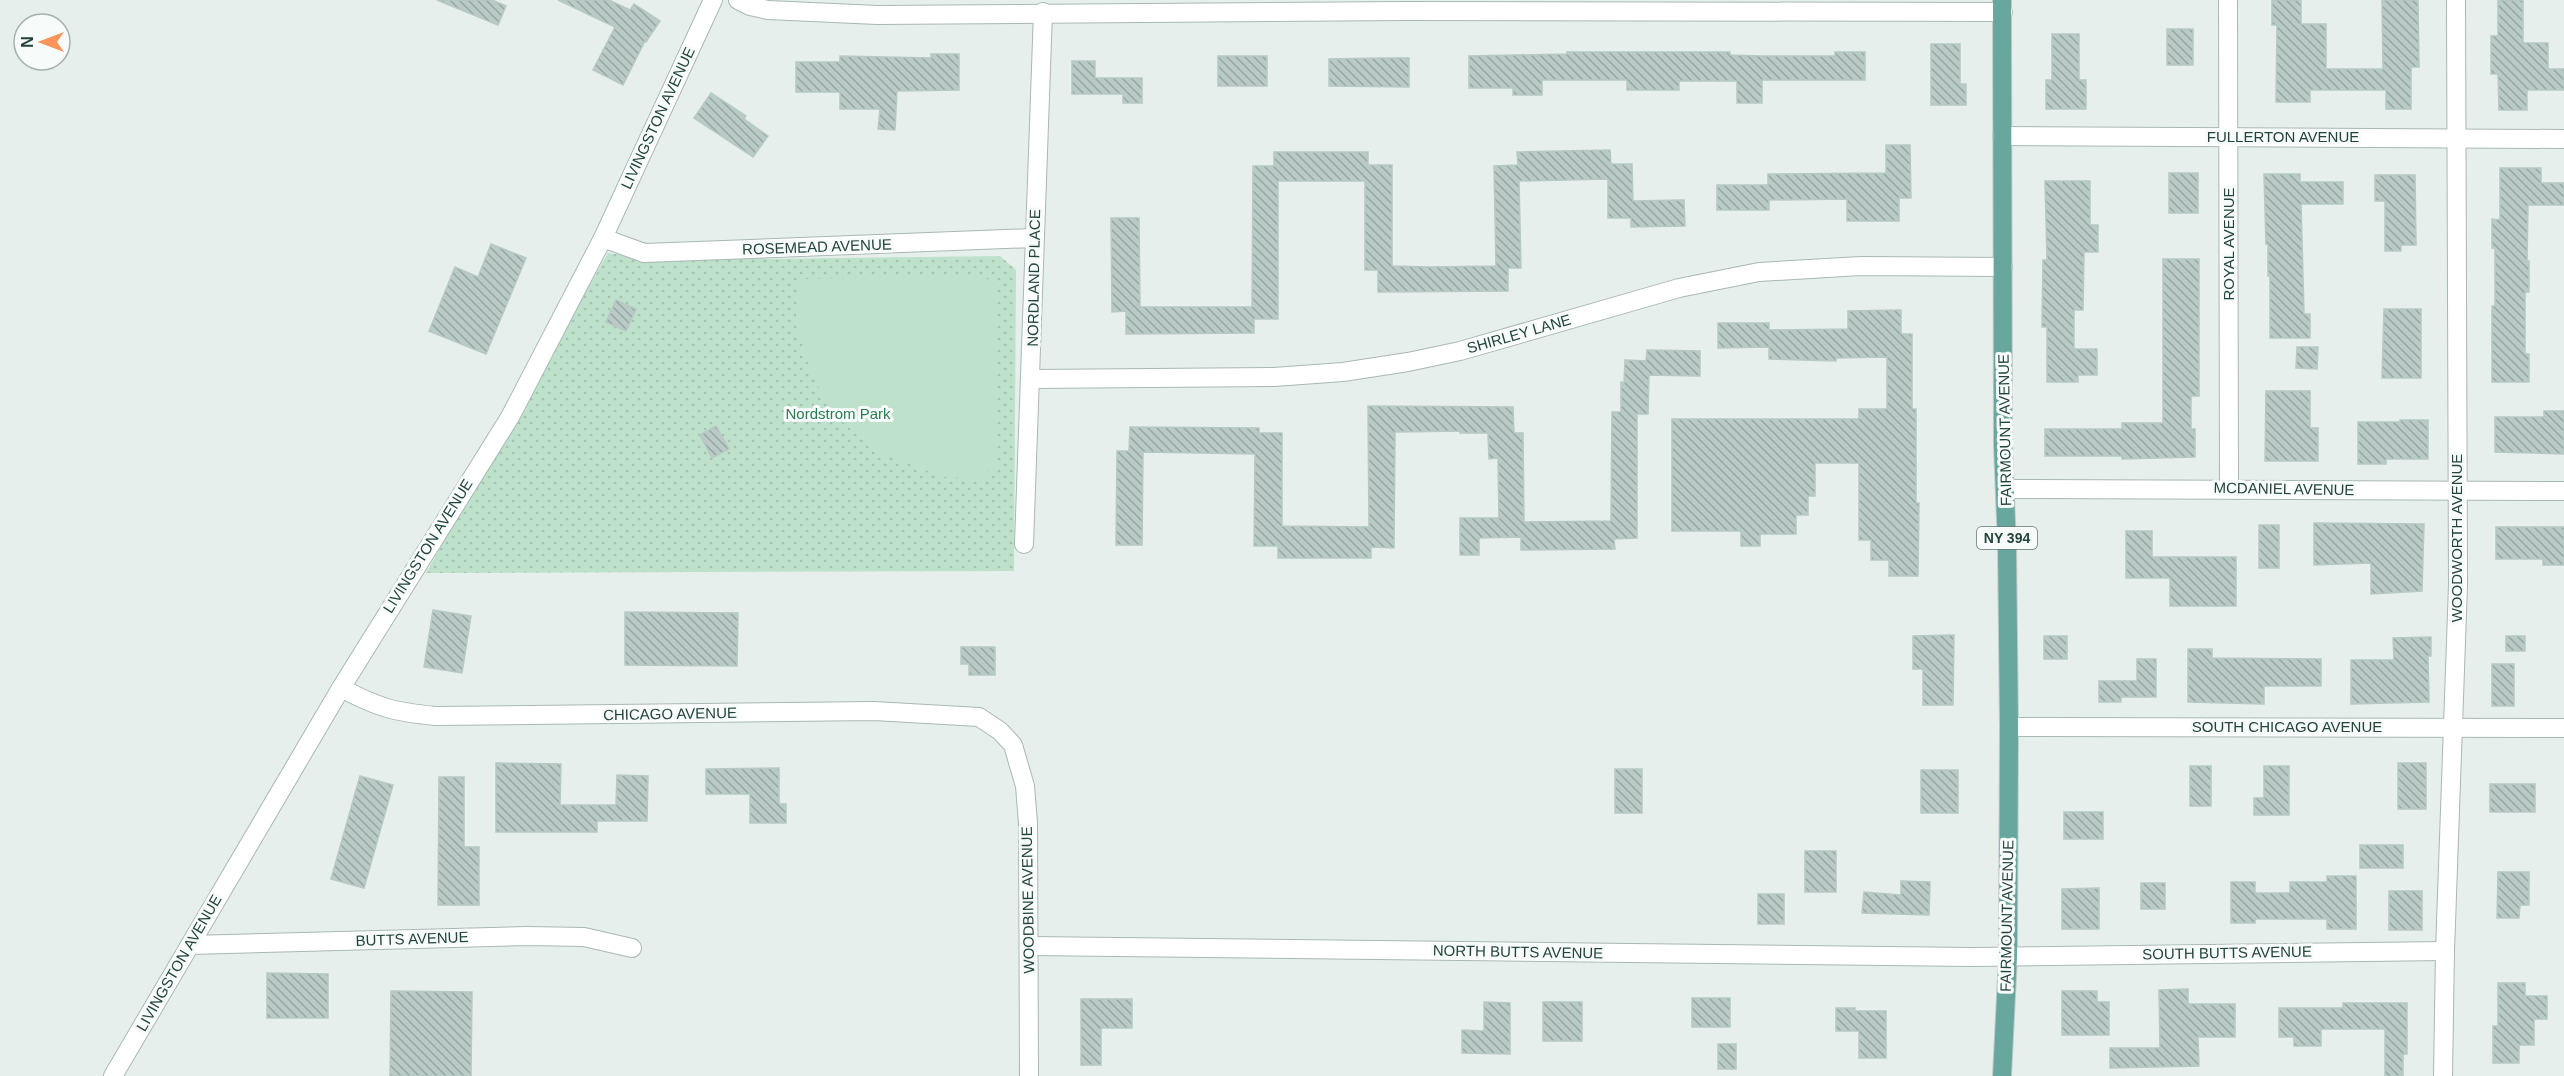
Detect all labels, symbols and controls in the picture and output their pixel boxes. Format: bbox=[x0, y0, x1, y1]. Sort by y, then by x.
north arrow bbox=[12, 12, 72, 72]
text: N bbox=[19, 36, 36, 48]
street label: LIVINGSTON AVENUE bbox=[617, 44, 698, 191]
street label: FULLERTON AVENUE bbox=[2207, 128, 2359, 145]
street label: ROYAL AVENUE bbox=[2220, 187, 2237, 301]
street label: NORDLAND PLACE bbox=[1024, 209, 1043, 347]
street label: ROSEMEAD AVENUE bbox=[742, 235, 892, 258]
street label: SHIRLEY LANE bbox=[1465, 311, 1573, 356]
street label: FAIRMOUNT AVENUE bbox=[1995, 354, 2014, 506]
park label: Nordstrom Park bbox=[785, 405, 891, 422]
street label: WOODWORTH AVENUE bbox=[2448, 454, 2465, 622]
street label: LIVINGSTON AVENUE bbox=[379, 476, 476, 616]
street label: MCDANIEL AVENUE bbox=[2213, 479, 2355, 498]
road number: NY 394 bbox=[1977, 527, 2037, 549]
street label: CHICAGO AVENUE bbox=[603, 704, 737, 723]
street label: SOUTH CHICAGO AVENUE bbox=[2192, 718, 2382, 735]
street label: WOODBINE AVENUE bbox=[1018, 826, 1037, 974]
street label: FAIRMOUNT AVENUE bbox=[1997, 840, 2016, 992]
street label: LIVINGSTON AVENUE bbox=[133, 892, 225, 1034]
street label: BUTTS AVENUE bbox=[355, 928, 469, 949]
street label: NORTH BUTTS AVENUE bbox=[1433, 942, 1603, 961]
street label: SOUTH BUTTS AVENUE bbox=[2142, 943, 2312, 962]

